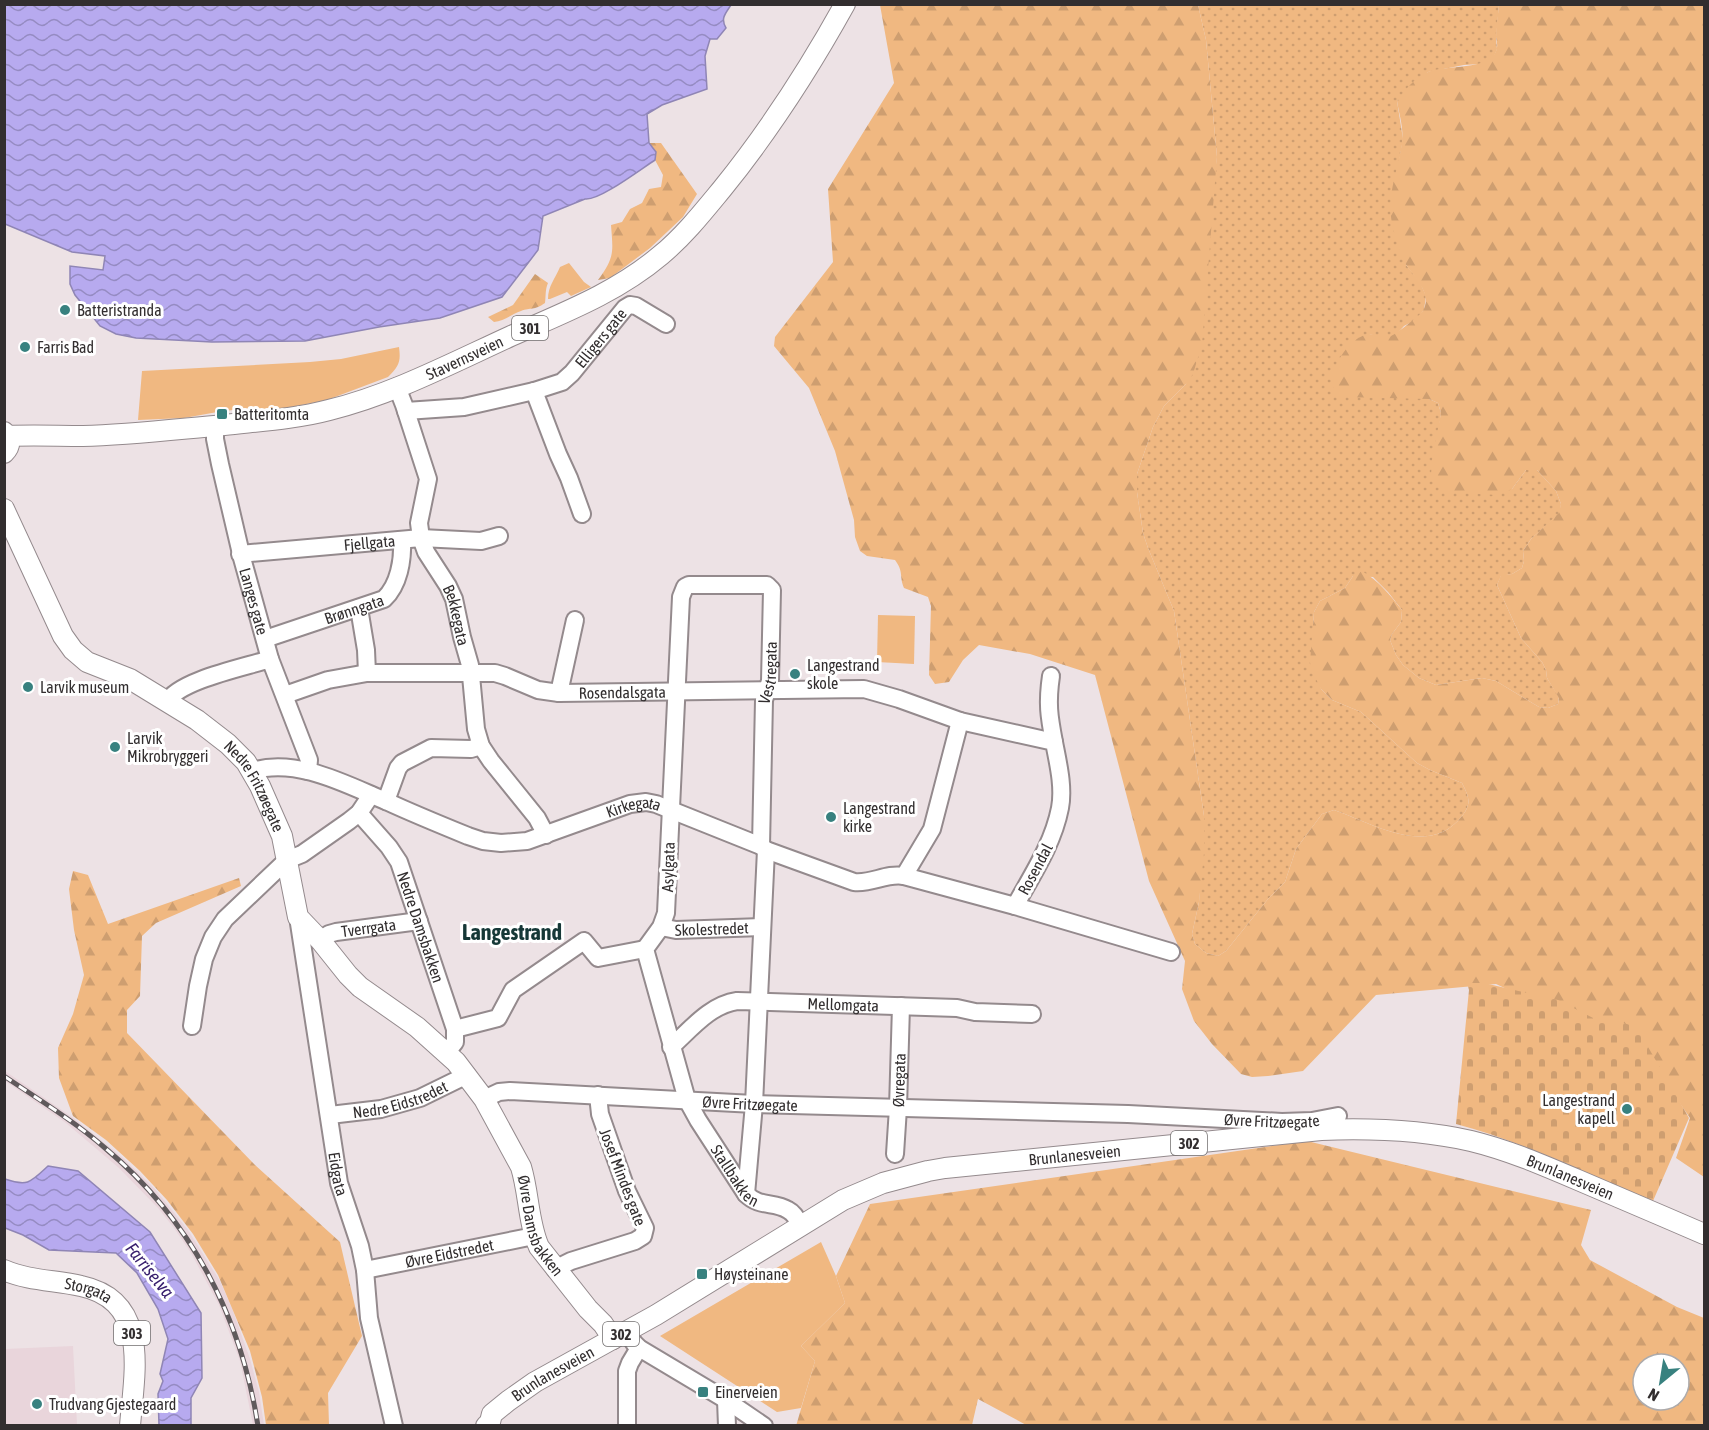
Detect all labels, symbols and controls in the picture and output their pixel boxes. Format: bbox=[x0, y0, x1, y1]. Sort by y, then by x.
place label: Batteristranda bbox=[77, 301, 162, 319]
marker: Batteristranda bbox=[58, 303, 72, 317]
street label: Elligers gate bbox=[571, 305, 630, 371]
road number: 301 bbox=[512, 316, 548, 340]
street label: Stavernsveien bbox=[423, 332, 506, 383]
place label: Farris Bad bbox=[37, 338, 94, 356]
marker: Farris Bad bbox=[18, 340, 32, 354]
place label: Batteritomta bbox=[234, 405, 309, 423]
marker: Batteritomta bbox=[215, 407, 229, 421]
street label: Fjellgata bbox=[343, 531, 396, 554]
street label: Langes gate bbox=[236, 566, 272, 637]
street label: Bekkegata bbox=[440, 582, 473, 647]
street label: Brønngata bbox=[322, 591, 386, 627]
street label: Vestregata bbox=[754, 641, 780, 706]
place label: Langestrand skole bbox=[807, 656, 880, 692]
marker: Langestrand skole bbox=[788, 667, 802, 681]
place label: Larvik museum bbox=[40, 678, 129, 696]
marker: Larvik museum bbox=[21, 680, 35, 694]
street label: Rosendalsgata bbox=[579, 683, 666, 702]
place label: Larvik Mikrobryggeri bbox=[127, 729, 208, 766]
street label: Nedre Fritzøegate bbox=[221, 737, 288, 834]
marker: Larvik Mikrobryggeri bbox=[108, 740, 122, 754]
street label: Kirkegata bbox=[603, 793, 664, 821]
place label: Langestrand kirke bbox=[843, 799, 916, 835]
marker: Langestrand kirke bbox=[824, 810, 838, 824]
street label: Rosendal bbox=[1014, 840, 1056, 898]
street label: Asylgata bbox=[658, 842, 679, 892]
street label: Nedre Damsbakken bbox=[394, 869, 448, 985]
street label: Tverrgata bbox=[340, 915, 397, 940]
street label: Skolestredet bbox=[674, 918, 749, 939]
district label: Langestrand bbox=[462, 919, 562, 945]
street label: Mellomgata bbox=[807, 994, 879, 1015]
street label: Øvregata bbox=[889, 1053, 909, 1107]
street label: Nedre Eidstredet bbox=[352, 1077, 451, 1121]
place label: Langestrand kapell bbox=[1542, 1091, 1616, 1128]
street label: Øvre Fritzøegate bbox=[702, 1092, 798, 1115]
marker: Langestrand kapell bbox=[1620, 1102, 1634, 1116]
street label: Øvre Fritzøegate bbox=[1224, 1110, 1321, 1132]
street label: Josef Mindes gate bbox=[595, 1126, 650, 1229]
road number: 302 bbox=[1171, 1131, 1207, 1155]
street label: Stallbakken bbox=[707, 1141, 762, 1210]
street label: Brunlanesveien bbox=[1028, 1141, 1122, 1169]
street label: Eidgata bbox=[325, 1151, 352, 1198]
street label: Brunlanesveien bbox=[1524, 1151, 1617, 1203]
street label: Øvre Damsbakken bbox=[515, 1173, 567, 1279]
street label: Øvre Eidstredet bbox=[403, 1235, 496, 1271]
water label: Farriselva bbox=[121, 1238, 179, 1302]
place label: Høysteinane bbox=[714, 1265, 789, 1284]
marker: Høysteinane bbox=[695, 1267, 709, 1281]
street label: Storgata bbox=[63, 1274, 116, 1306]
road number: 303 bbox=[114, 1321, 150, 1345]
road number: 302 bbox=[603, 1322, 639, 1346]
street label: Brunlanesveien bbox=[508, 1342, 597, 1405]
north arrow bbox=[1631, 1352, 1691, 1412]
place label: Einerveien bbox=[715, 1383, 778, 1401]
marker: Einerveien bbox=[696, 1385, 710, 1399]
text: N bbox=[1645, 1385, 1662, 1405]
place label: Trudvang Gjestegaard bbox=[49, 1395, 176, 1414]
marker: Trudvang Gjestegaard bbox=[30, 1397, 44, 1411]

